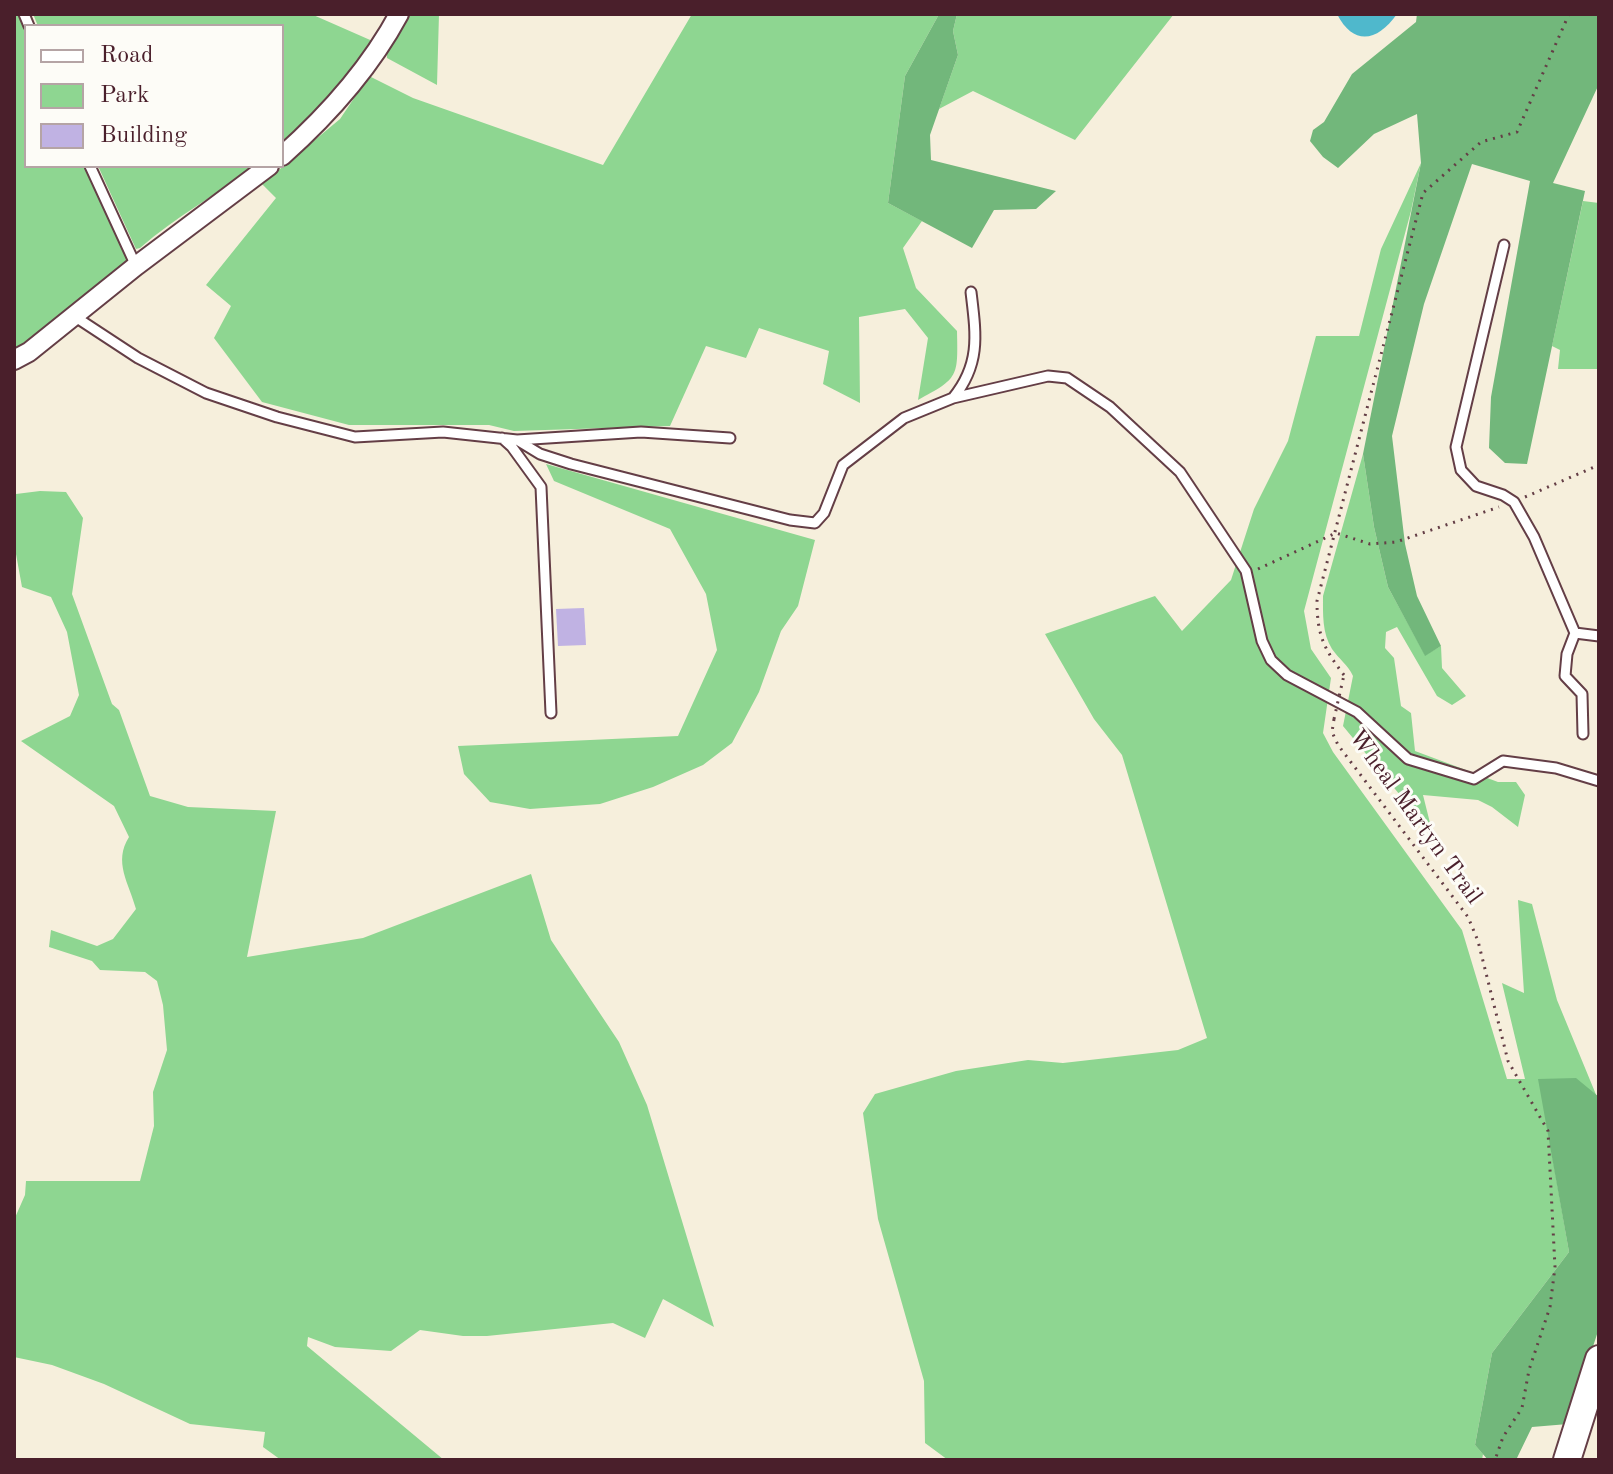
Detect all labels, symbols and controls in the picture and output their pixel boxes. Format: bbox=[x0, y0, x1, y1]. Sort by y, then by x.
legend bbox=[24, 24, 284, 168]
text: Road bbox=[100, 44, 153, 68]
text: Park bbox=[100, 84, 149, 108]
text: Building bbox=[100, 124, 187, 148]
street label: Wheal Martyn Trail bbox=[1342, 724, 1488, 910]

